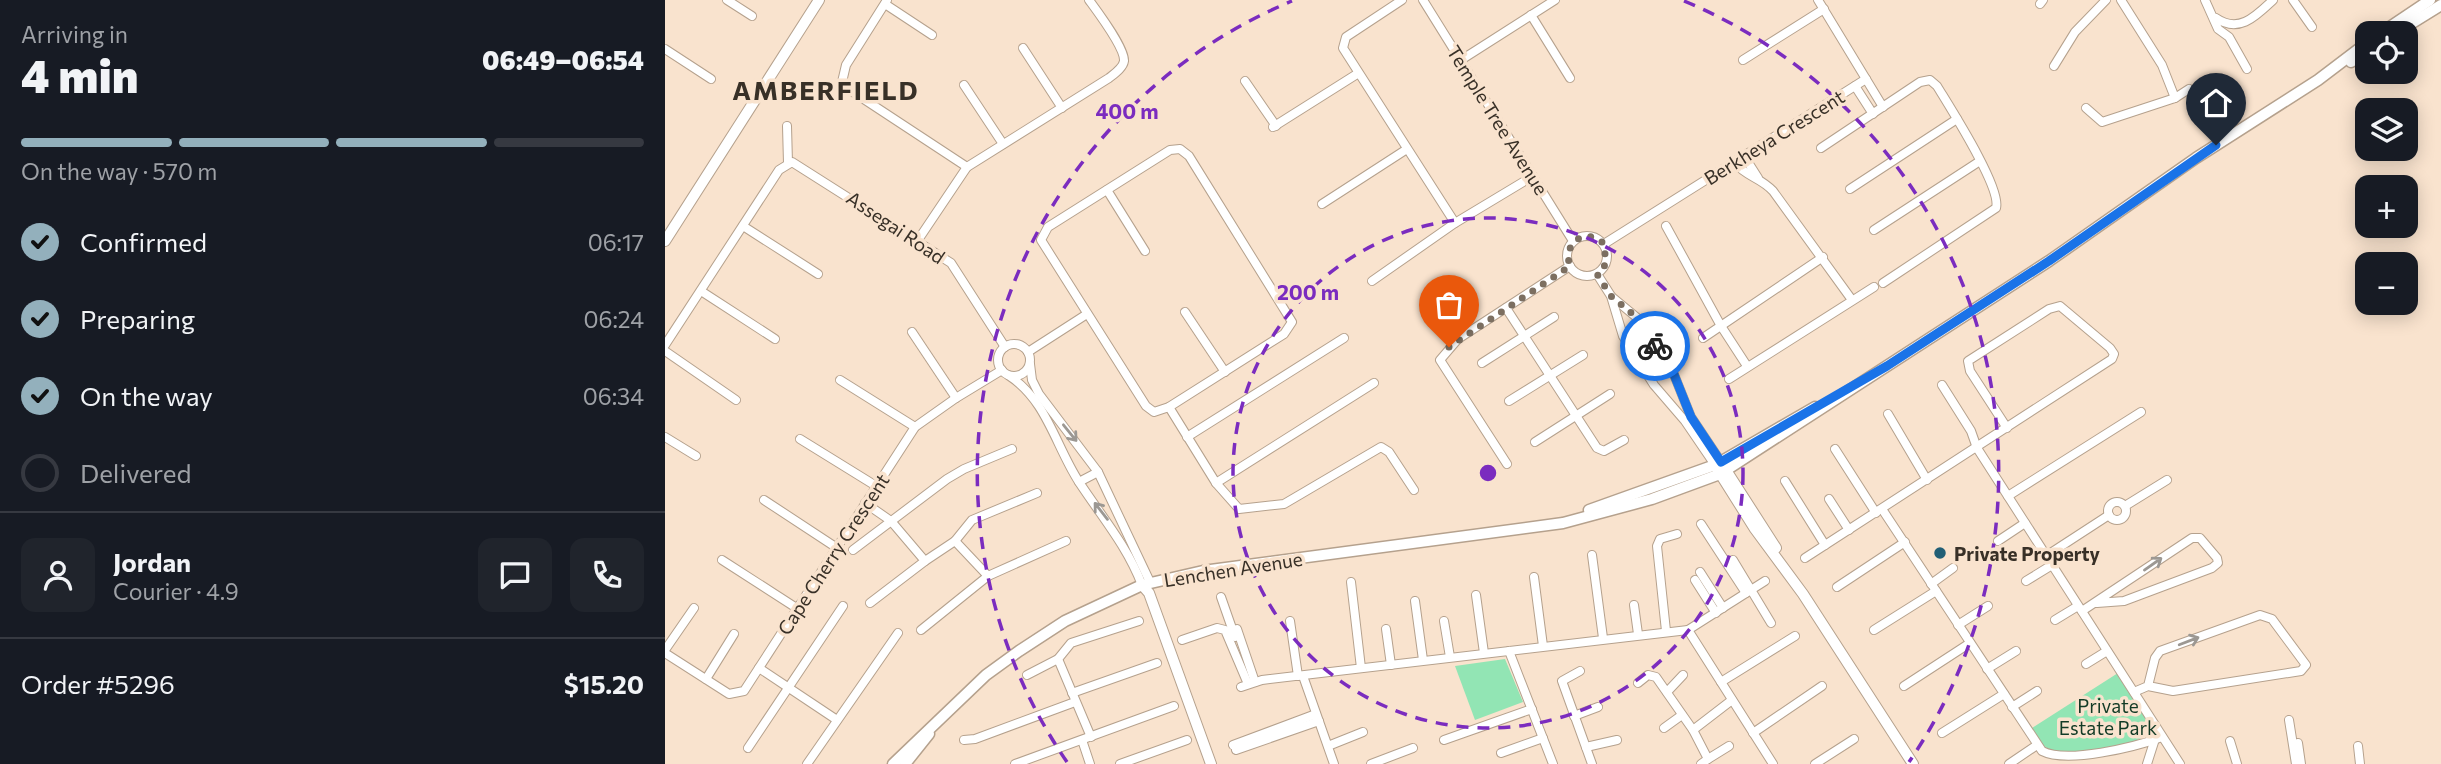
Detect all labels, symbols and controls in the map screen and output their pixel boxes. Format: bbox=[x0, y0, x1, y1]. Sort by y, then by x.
text: Arriving in bbox=[21, 20, 128, 48]
map controls bbox=[2355, 21, 2418, 315]
button: locate bbox=[2355, 21, 2418, 84]
street label: Temple Tree Avenue bbox=[1443, 41, 1553, 199]
text: 06:49–06:54 bbox=[482, 44, 644, 75]
text: 4 min bbox=[21, 46, 139, 102]
pin bbox=[2186, 73, 2246, 145]
district label: AMBERFIELD bbox=[732, 74, 920, 105]
street label: Berkheya Crescent bbox=[1700, 84, 1849, 189]
icon: home bbox=[2197, 84, 2235, 122]
text: 400 m bbox=[1095, 98, 1159, 123]
button: layers bbox=[2355, 98, 2418, 161]
text: On the way · 570 m bbox=[21, 157, 217, 185]
button: + bbox=[2355, 175, 2418, 238]
street label: Assegai Road bbox=[843, 186, 949, 268]
icon: check bbox=[21, 223, 59, 261]
text: Confirmed bbox=[80, 226, 207, 257]
text: 06:17 bbox=[588, 228, 644, 256]
button: − bbox=[2355, 252, 2418, 315]
pin bbox=[1419, 275, 1479, 347]
text: 200 m bbox=[1277, 279, 1339, 304]
icon: bag bbox=[1430, 286, 1468, 324]
icon: check bbox=[21, 300, 59, 338]
text: Preparing bbox=[80, 303, 195, 334]
text: 06:24 bbox=[583, 305, 644, 333]
courier bbox=[1620, 311, 1690, 381]
icon: bike bbox=[1636, 327, 1674, 365]
icon: check bbox=[21, 377, 59, 415]
text: On the way bbox=[80, 380, 213, 411]
text: 06:34 bbox=[583, 382, 644, 410]
one-way arrow bbox=[1063, 424, 1078, 442]
text: Delivered bbox=[80, 457, 191, 488]
centre of rings bbox=[1476, 461, 1500, 485]
street label: Cape Cherry Crescent bbox=[772, 469, 894, 639]
one-way arrow bbox=[1093, 502, 1108, 521]
button: person bbox=[21, 538, 95, 612]
button: chat bbox=[478, 538, 552, 612]
button: phone bbox=[570, 538, 644, 612]
place label: Private Property bbox=[1954, 542, 2101, 565]
marker: Private Property bbox=[1932, 545, 1948, 561]
text: Jordan bbox=[113, 546, 191, 577]
street label: Lenchen Avenue bbox=[1162, 547, 1304, 591]
one-way arrow bbox=[2143, 557, 2162, 571]
text: Courier · 4.9 bbox=[113, 577, 239, 605]
one-way arrow bbox=[2177, 634, 2199, 646]
text: Order #5296 bbox=[21, 668, 175, 699]
text: $15.20 bbox=[564, 668, 644, 699]
park label: Private Estate Park bbox=[2059, 694, 2157, 739]

